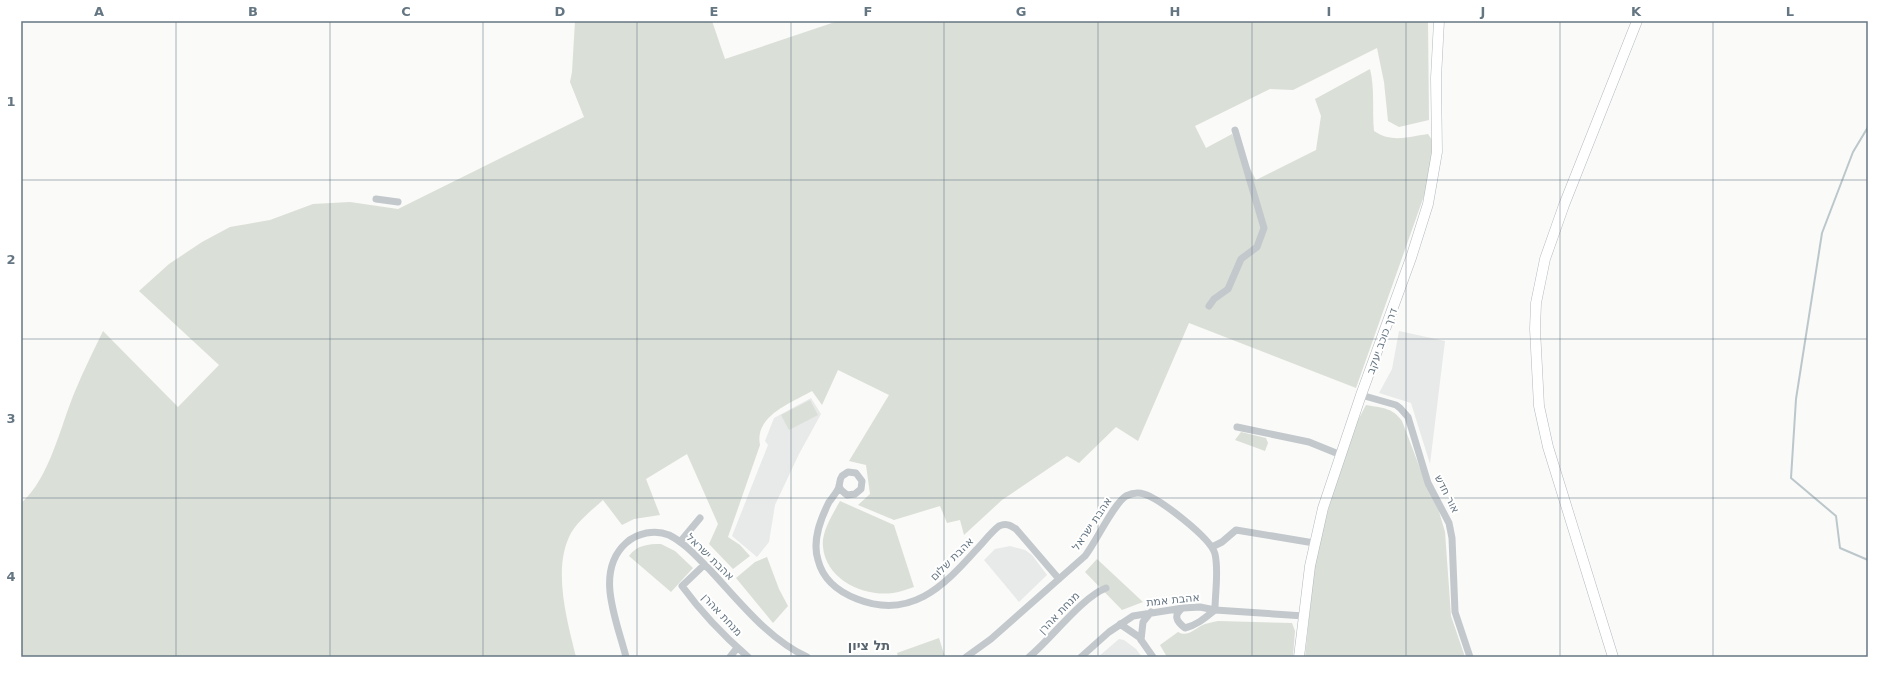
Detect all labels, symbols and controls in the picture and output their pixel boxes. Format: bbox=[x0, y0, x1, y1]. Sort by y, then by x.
text: A bbox=[94, 4, 104, 19]
text: B bbox=[248, 4, 258, 19]
text: C bbox=[401, 4, 411, 19]
text: D bbox=[555, 4, 566, 19]
text: E bbox=[710, 4, 718, 19]
text: F bbox=[864, 4, 872, 19]
text: G bbox=[1016, 4, 1026, 19]
text: H bbox=[1170, 4, 1180, 19]
text: I bbox=[1327, 4, 1331, 19]
text: J bbox=[1480, 4, 1485, 19]
text: K bbox=[1631, 4, 1642, 19]
text: L bbox=[1786, 4, 1794, 19]
text: 1 bbox=[6, 94, 16, 109]
text: 2 bbox=[6, 252, 16, 267]
street label: דרך כוכב יעקב bbox=[1364, 306, 1400, 376]
text: 3 bbox=[6, 411, 16, 426]
street label: אור חדש bbox=[1432, 473, 1462, 515]
street label: אהבת ישראל bbox=[1069, 495, 1115, 553]
street label: אהבת ישראל bbox=[683, 531, 737, 583]
street label: אהבת שלום bbox=[928, 535, 976, 583]
text: 4 bbox=[6, 569, 16, 584]
street label: מנחת אהרן bbox=[1036, 589, 1082, 637]
street label: מנחת אהרן bbox=[699, 591, 745, 639]
street label: אהבת אמת bbox=[1146, 591, 1200, 609]
district label: תל ציון bbox=[848, 638, 890, 653]

